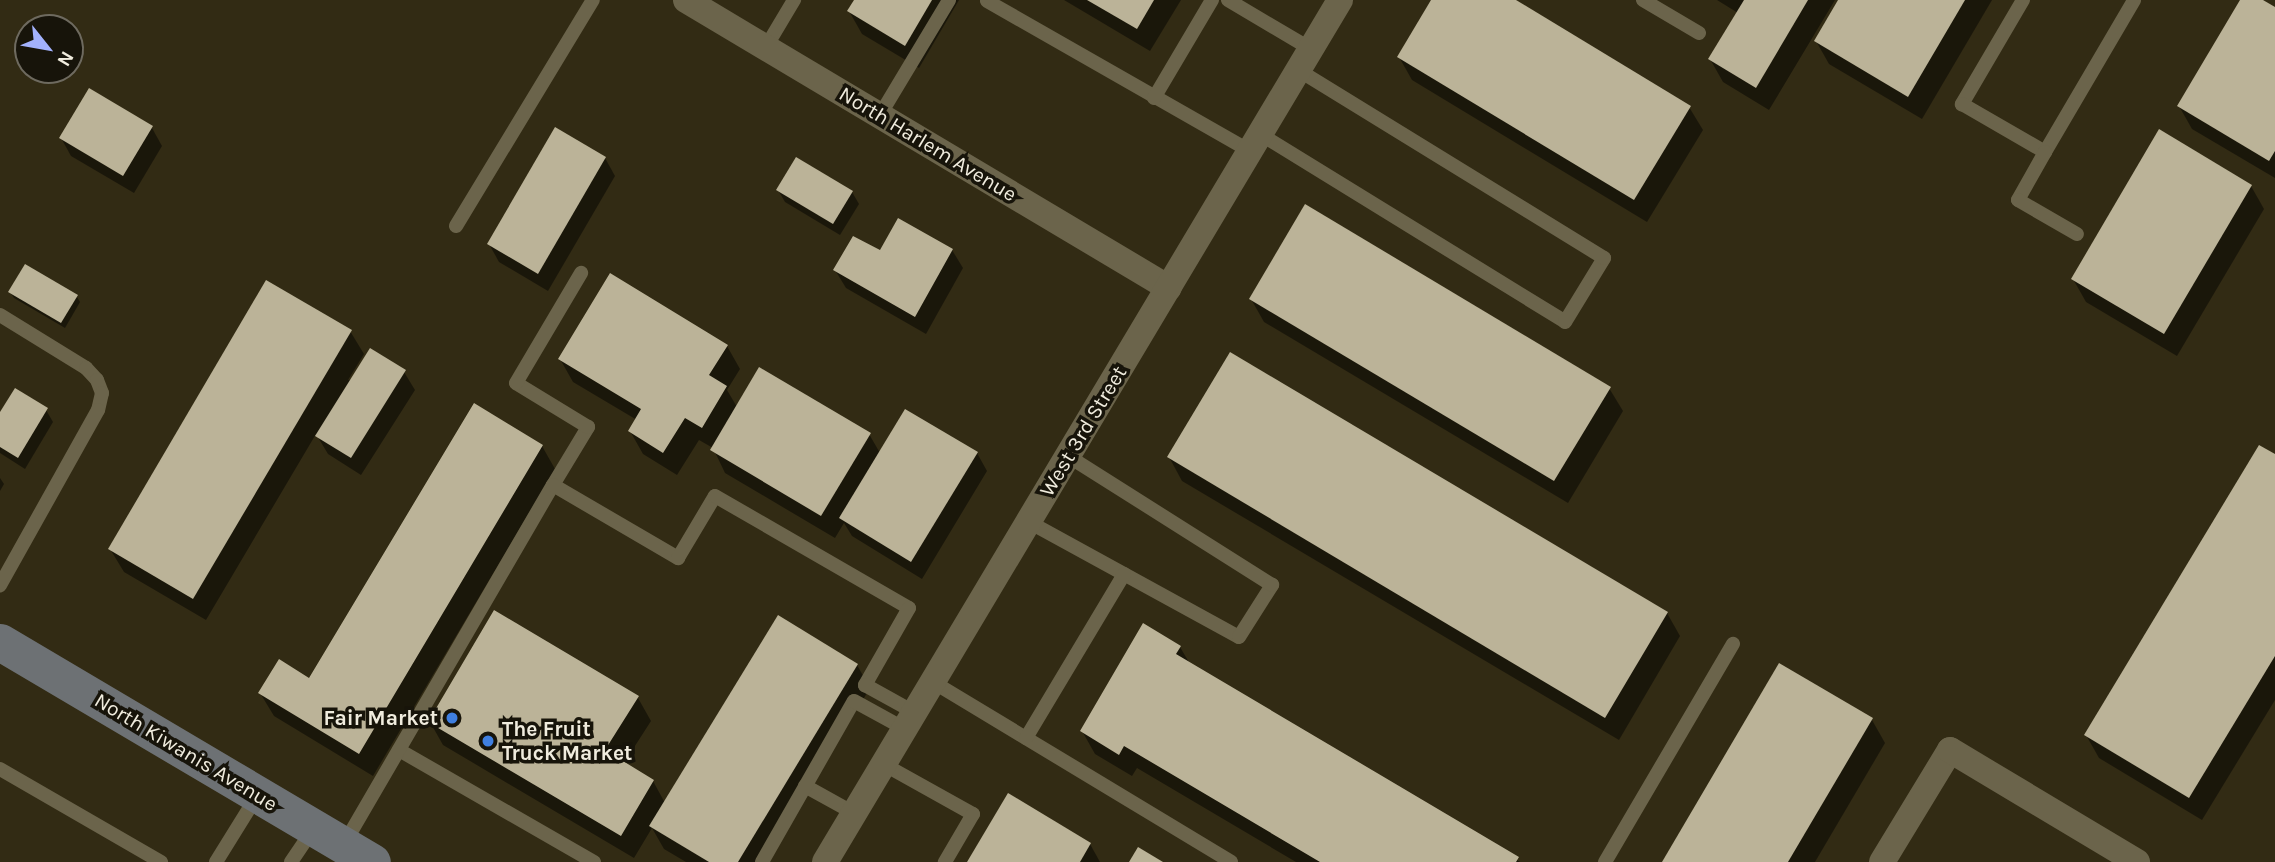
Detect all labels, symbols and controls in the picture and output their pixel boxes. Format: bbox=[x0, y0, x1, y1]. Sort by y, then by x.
north arrow bbox=[14, 14, 84, 84]
text: N bbox=[52, 47, 78, 70]
street label: North Harlem Avenue bbox=[835, 81, 1021, 207]
street label: West 3rd Street bbox=[1034, 361, 1132, 501]
street label: North Kiwanis Avenue bbox=[90, 687, 282, 817]
place label: Fair Market bbox=[324, 705, 438, 731]
marker: Fair Market bbox=[444, 710, 460, 726]
place label: The Fruit Truck Market bbox=[502, 716, 632, 766]
marker: The Fruit Truck Market bbox=[480, 733, 496, 749]

